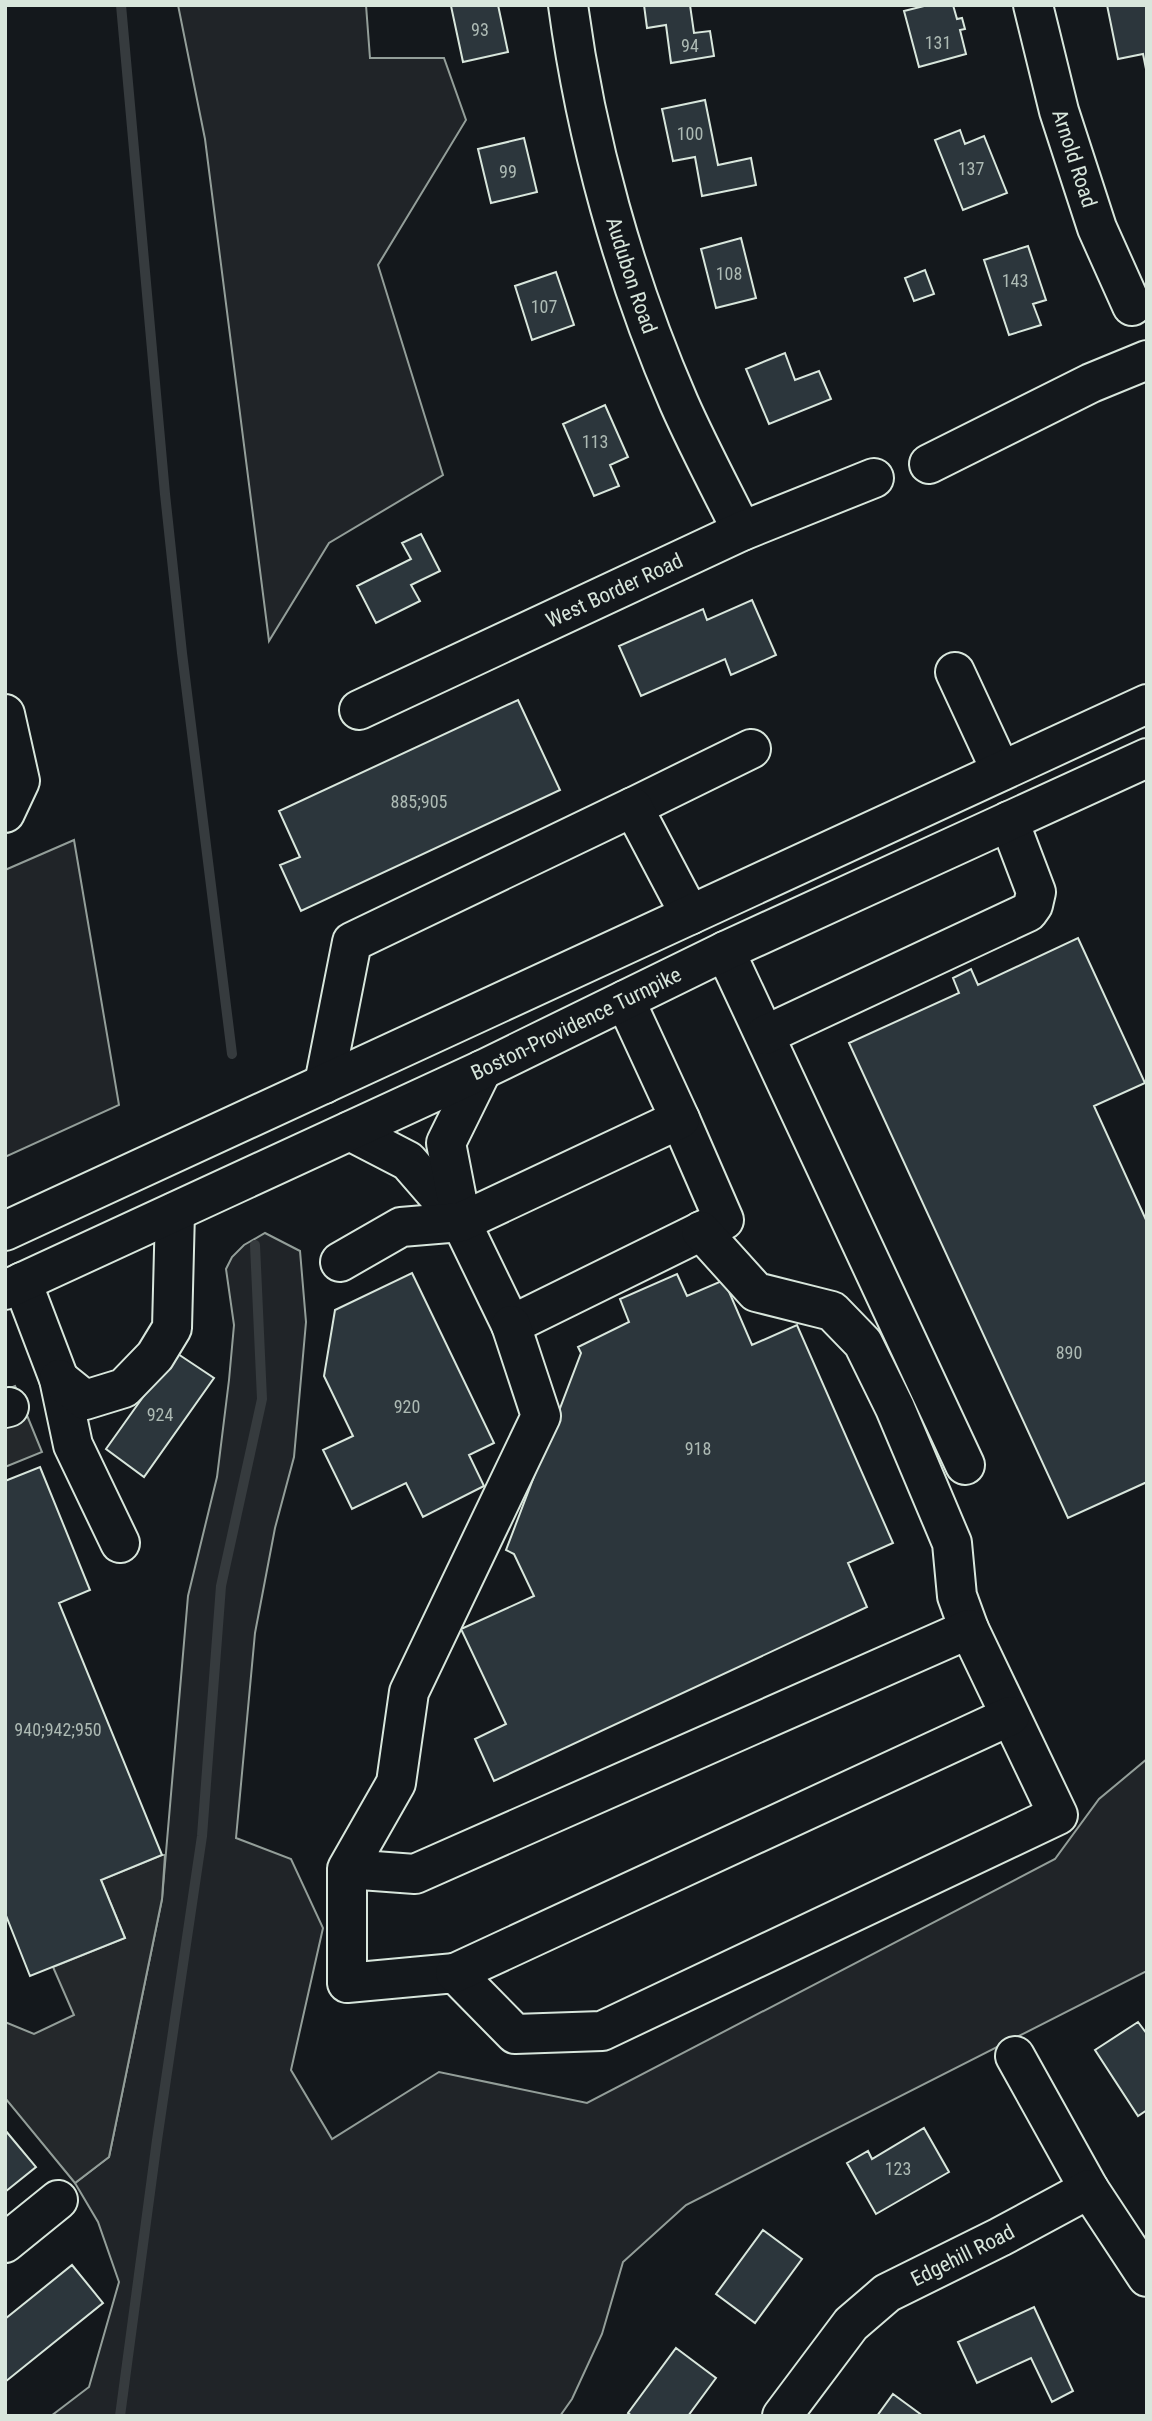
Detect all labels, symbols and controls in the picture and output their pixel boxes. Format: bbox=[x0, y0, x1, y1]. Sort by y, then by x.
house number: 93 bbox=[471, 19, 489, 40]
house number: 131 bbox=[925, 32, 951, 53]
house number: 94 bbox=[681, 35, 699, 56]
street label: Arnold Road bbox=[1047, 106, 1101, 210]
house number: 100 bbox=[677, 123, 703, 144]
house number: 137 bbox=[958, 158, 984, 179]
house number: 99 bbox=[499, 161, 517, 182]
street label: Audubon Road bbox=[601, 214, 662, 337]
house number: 108 bbox=[716, 263, 742, 284]
house number: 143 bbox=[1002, 270, 1028, 291]
house number: 107 bbox=[531, 296, 557, 317]
house number: 113 bbox=[582, 431, 608, 452]
street label: West Border Road bbox=[542, 548, 687, 633]
house number: 885;905 bbox=[391, 791, 448, 812]
street label: Boston-Providence Turnpike bbox=[467, 962, 685, 1085]
house number: 890 bbox=[1056, 1342, 1082, 1363]
house number: 920 bbox=[394, 1396, 420, 1417]
house number: 924 bbox=[147, 1404, 173, 1425]
house number: 918 bbox=[685, 1438, 711, 1459]
house number: 940;942;950 bbox=[14, 1719, 102, 1740]
house number: 123 bbox=[885, 2158, 911, 2179]
street label: Edgehill Road bbox=[907, 2219, 1019, 2291]

